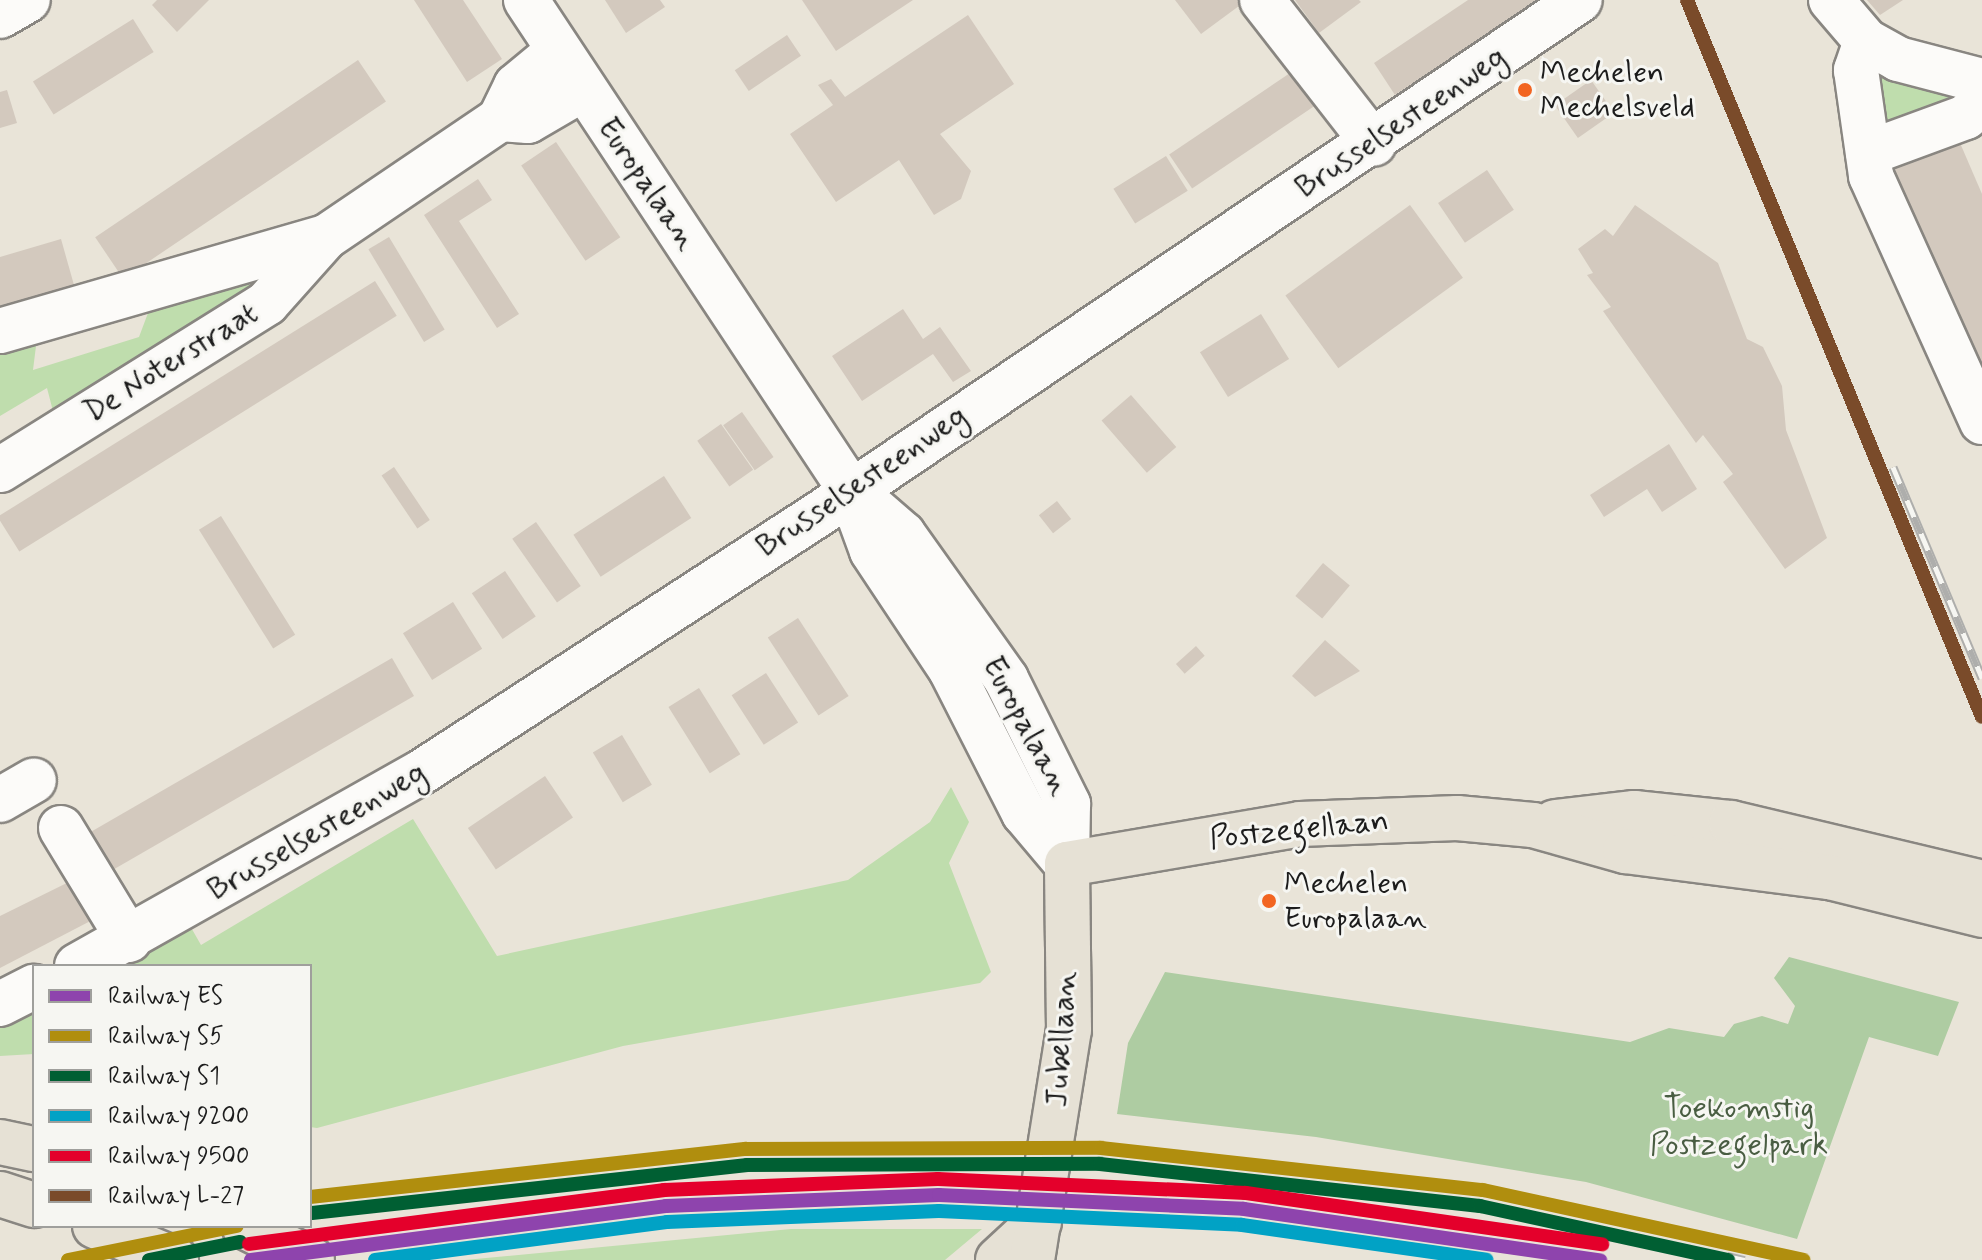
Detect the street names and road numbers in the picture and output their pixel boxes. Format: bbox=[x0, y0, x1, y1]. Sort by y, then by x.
street label: Brusselsesteenweg bbox=[1288, 38, 1514, 208]
street label: Europalaan bbox=[589, 110, 705, 258]
street label: De Noterstraat bbox=[78, 295, 264, 431]
street label: Brusselsesteenweg bbox=[749, 397, 975, 567]
street label: Europalaan bbox=[973, 650, 1079, 802]
street label: Brusselsesteenweg bbox=[201, 754, 433, 910]
street label: Postzegellaan bbox=[1207, 801, 1391, 859]
street label: Jubellaan bbox=[1038, 969, 1086, 1109]

